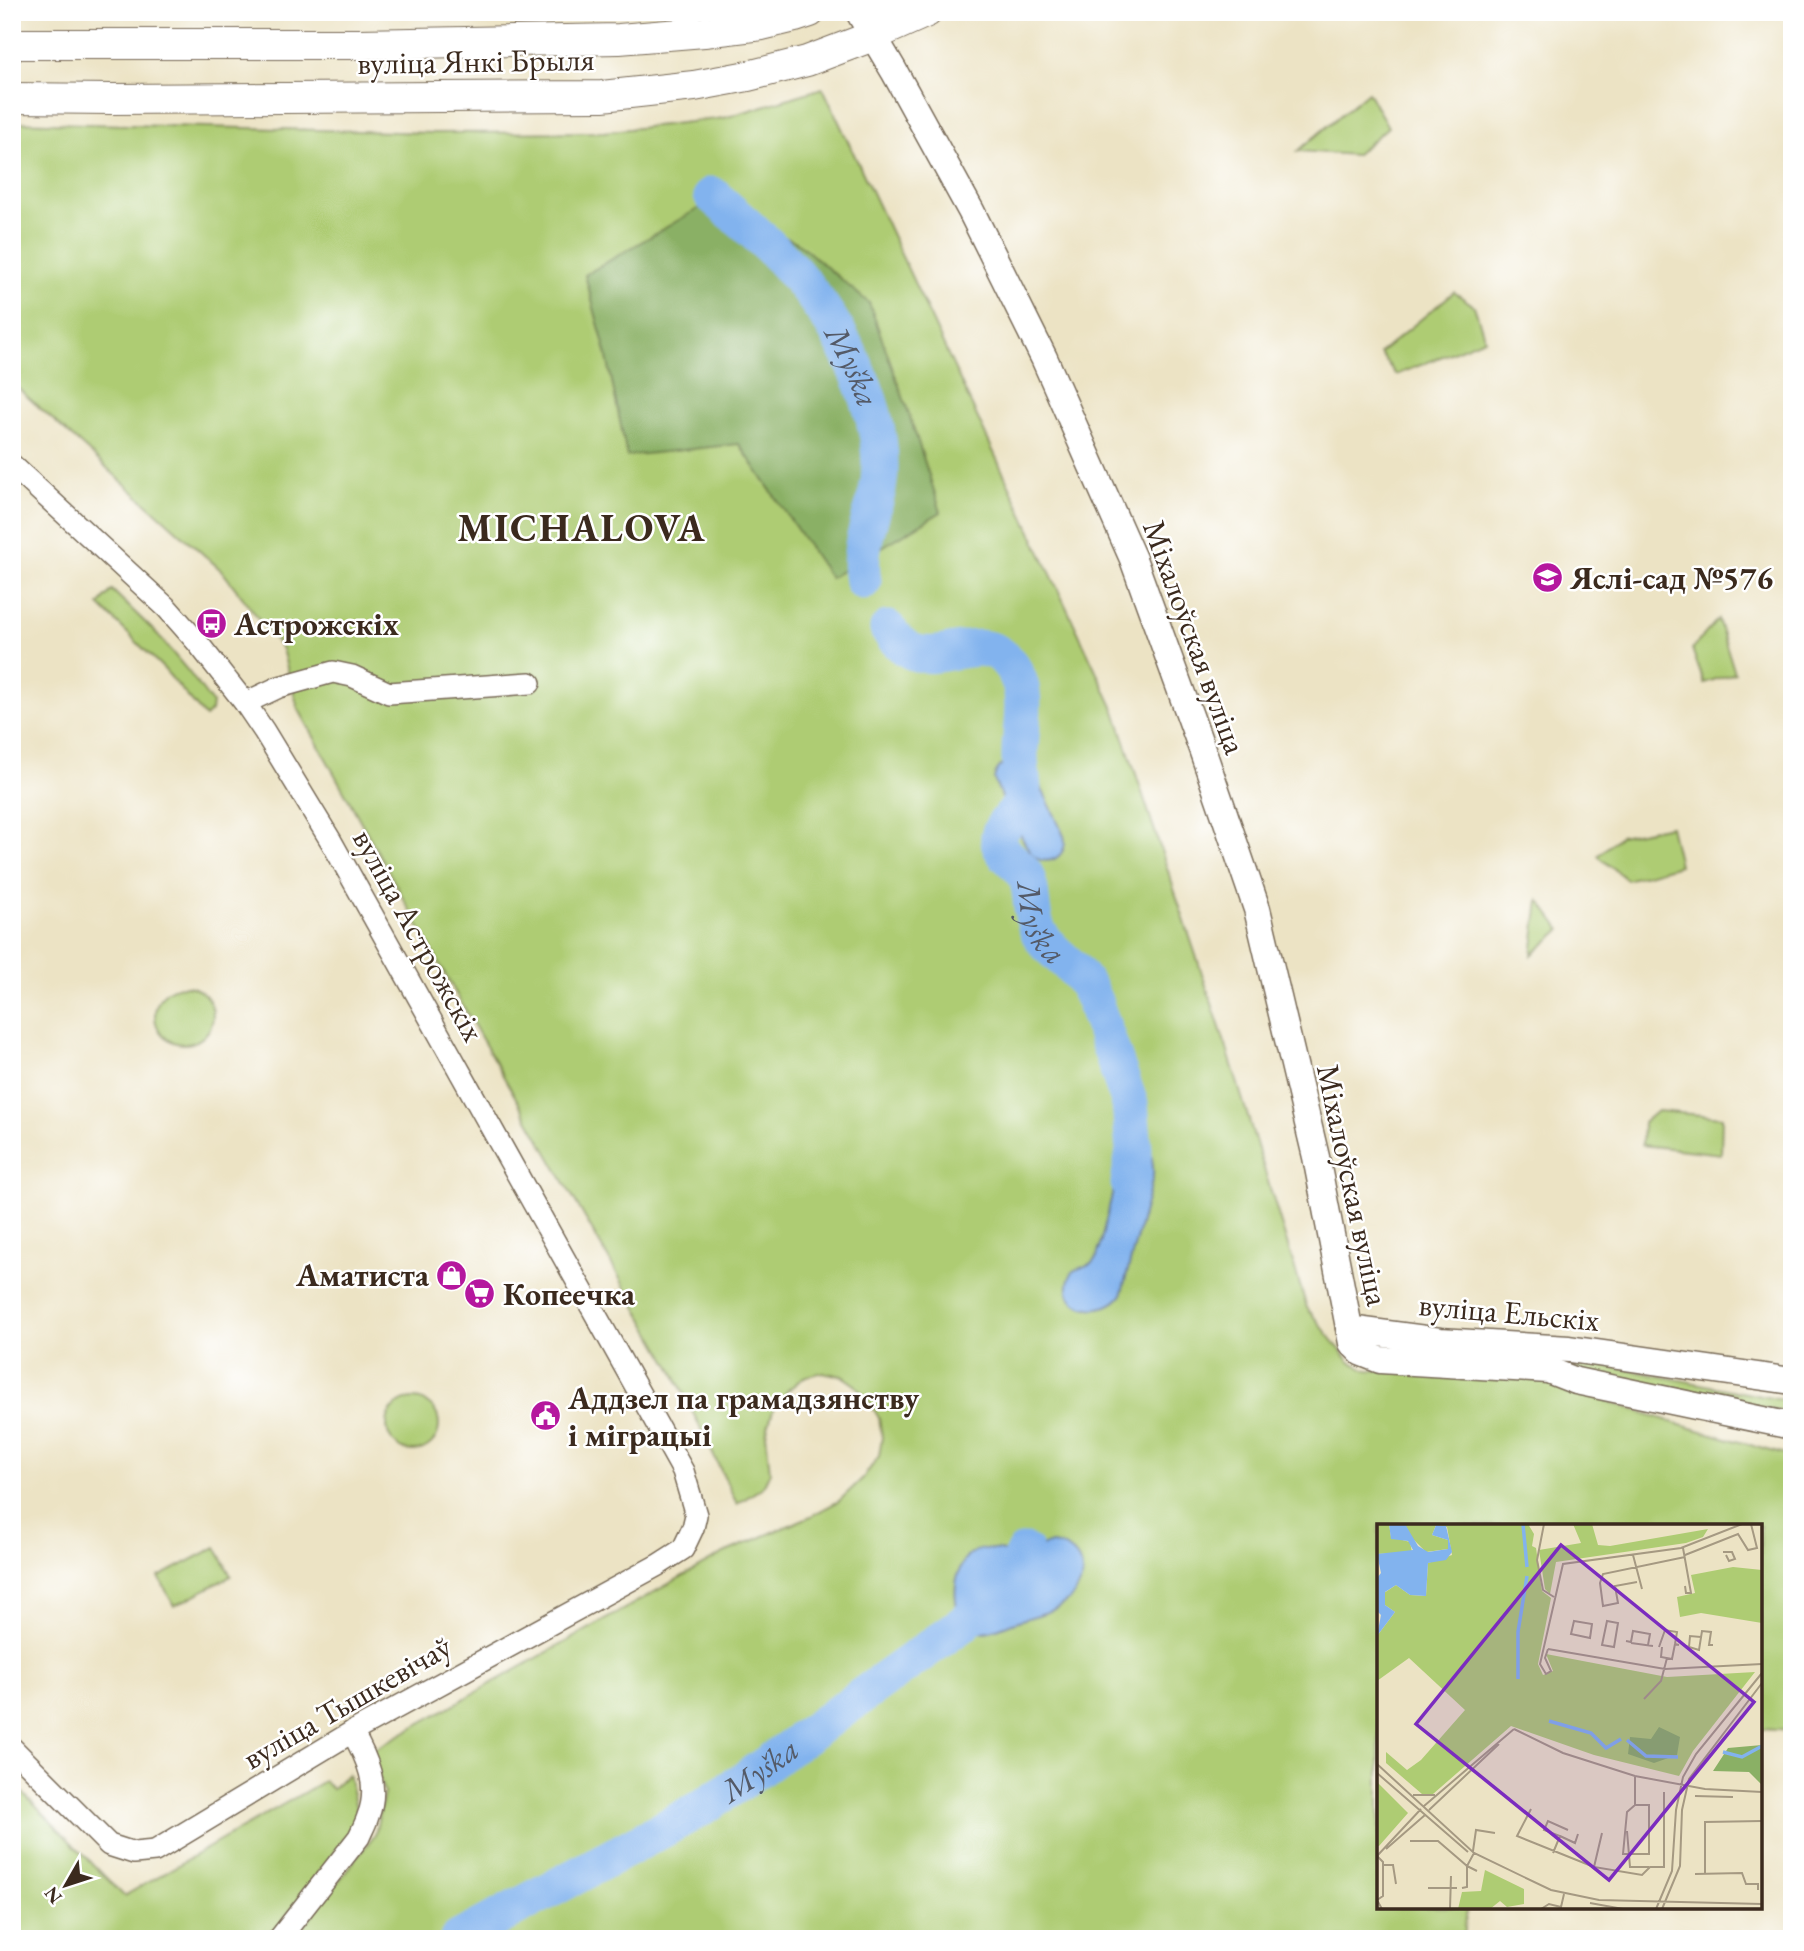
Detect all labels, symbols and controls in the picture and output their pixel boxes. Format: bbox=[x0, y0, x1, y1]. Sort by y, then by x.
street label: вуліца Янкі Брыля bbox=[357, 38, 595, 84]
water label: Муška bbox=[814, 315, 890, 412]
district label: MICHALOVA bbox=[457, 503, 707, 552]
street label: Міхалоўская вуліца bbox=[1133, 514, 1257, 760]
place label: Яслі-сад №576 bbox=[1569, 557, 1773, 599]
school or university icon: Яслі-сад №576 bbox=[1530, 561, 1564, 595]
place label: Астрожскіх bbox=[233, 603, 399, 645]
bus stop icon: Астрожскіх bbox=[194, 607, 228, 641]
street label: вуліца Астрожскіх bbox=[343, 821, 495, 1049]
water label: Муška bbox=[1007, 877, 1075, 974]
street label: Міхалоўская вуліца bbox=[1307, 1060, 1399, 1310]
place label: Аматиста bbox=[295, 1254, 430, 1296]
shop icon: Аматиста bbox=[435, 1258, 469, 1292]
place label: Копеечка bbox=[503, 1273, 636, 1315]
supermarket icon: Копеечка bbox=[463, 1277, 497, 1311]
street label: вуліца Ельскіх bbox=[1417, 1283, 1601, 1341]
place label: Аддзел па грамадзянству і міграцыі bbox=[567, 1377, 920, 1456]
public building icon: Аддзел па грамадзянству і міграцыі bbox=[528, 1399, 562, 1433]
inset map bbox=[1377, 1524, 1762, 1909]
street label: вуліца Тышкевічаў bbox=[235, 1625, 460, 1779]
water label: Муška bbox=[710, 1727, 807, 1813]
north arrow bbox=[32, 1850, 102, 1920]
text: N bbox=[38, 1881, 68, 1909]

